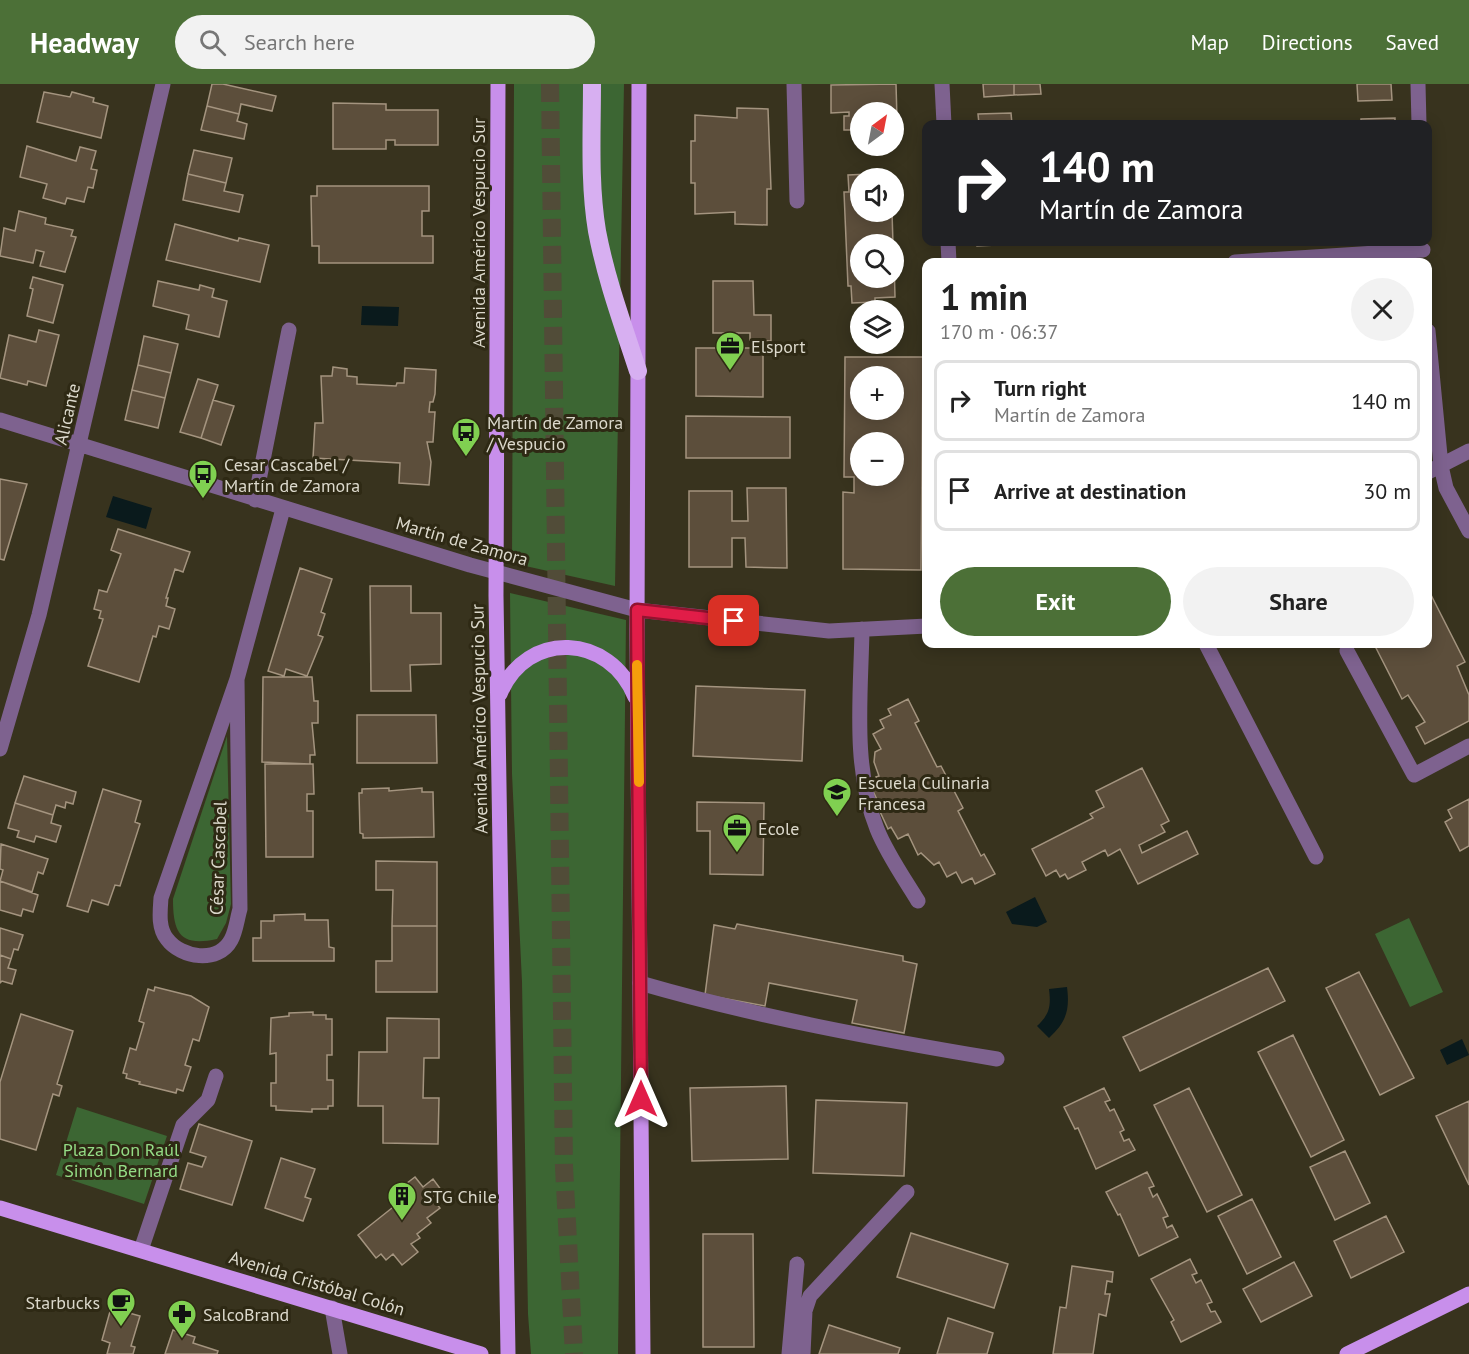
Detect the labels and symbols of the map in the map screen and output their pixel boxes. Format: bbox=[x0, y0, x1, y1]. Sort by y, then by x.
north arrow bbox=[850, 102, 904, 156]
street label: Avenida Américo Vespucio Sur bbox=[467, 118, 490, 348]
office icon: Elsport bbox=[714, 330, 746, 372]
place label: Elsport bbox=[751, 335, 806, 358]
street label: Alicante bbox=[49, 381, 85, 447]
place label: Martín de Zamora / Vespucio bbox=[486, 411, 623, 455]
bus stop icon: Martín de Zamora / Vespucio bbox=[450, 416, 482, 458]
place label: Cesar Cascabel / Martín de Zamora bbox=[224, 453, 360, 497]
bus stop icon: Cesar Cascabel / Martín de Zamora bbox=[187, 458, 219, 500]
street label: Martín de Zamora bbox=[393, 511, 531, 571]
pin bbox=[708, 595, 759, 646]
street label: Avenida Américo Vespucio Sur bbox=[465, 604, 493, 834]
place label: Escuela Culinaria Francesa bbox=[858, 771, 990, 815]
school or university icon: Escuela Culinaria Francesa bbox=[821, 776, 853, 818]
street label: César Cascabel bbox=[205, 800, 232, 915]
office icon: Ecole bbox=[721, 812, 753, 854]
place label: Ecole bbox=[758, 817, 799, 840]
position arrow bbox=[609, 1067, 673, 1131]
park label: Plaza Don Raúl Simón Bernard bbox=[63, 1138, 180, 1182]
building icon: STG Chile bbox=[386, 1180, 418, 1222]
place label: STG Chile bbox=[423, 1185, 497, 1208]
street label: Avenida Cristóbal Colón bbox=[226, 1245, 408, 1321]
cafe icon: Starbucks bbox=[105, 1286, 137, 1328]
place label: Starbucks bbox=[26, 1291, 100, 1314]
pharmacy icon: SalcoBrand bbox=[166, 1298, 198, 1340]
place label: SalcoBrand bbox=[203, 1303, 289, 1326]

